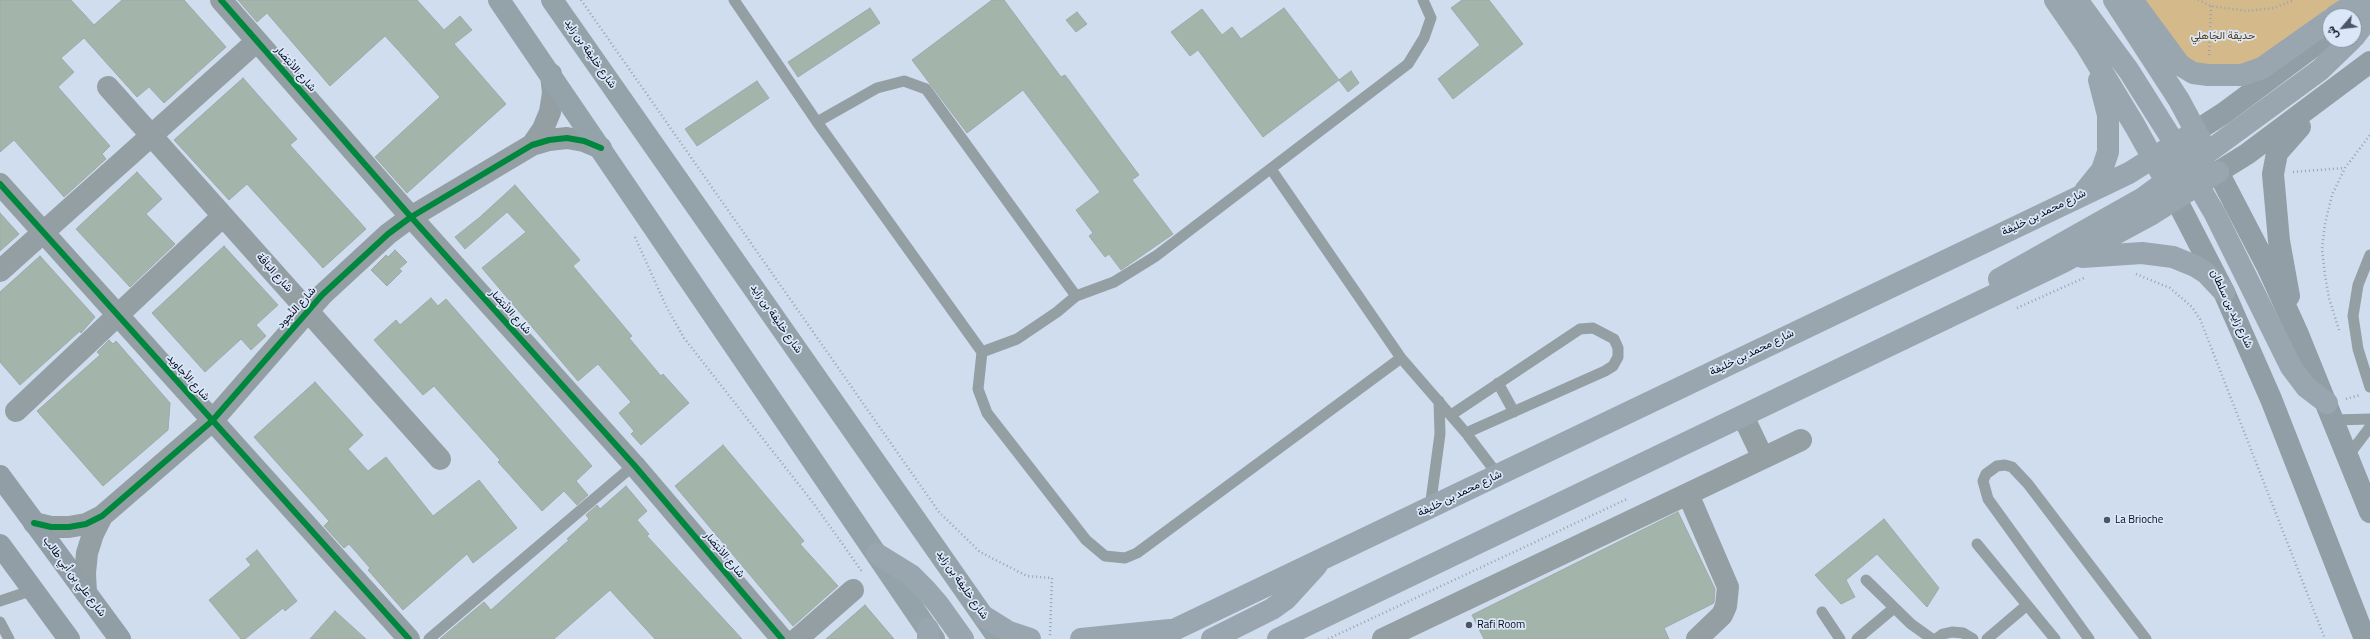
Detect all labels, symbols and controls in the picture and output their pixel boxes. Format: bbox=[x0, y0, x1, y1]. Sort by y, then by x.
north arrow bbox=[2322, 8, 2362, 48]
street label: شارع خليفة بن زايد bbox=[561, 17, 619, 91]
text: ش bbox=[2322, 24, 2342, 43]
park label: حديقة الجَاهلِي bbox=[2191, 29, 2255, 43]
street label: شارع الانْتِصَار bbox=[271, 43, 319, 95]
street label: شارع محمد بن خليفة bbox=[2000, 187, 2088, 239]
street label: شارع البَاقَة bbox=[253, 251, 295, 295]
street label: شارع زايد بن سلطان bbox=[2207, 268, 2255, 350]
street label: شارع خليفة بن زايد bbox=[747, 282, 805, 356]
street label: شارع النُجود bbox=[275, 284, 319, 332]
street label: شارع الانْتِصَار bbox=[486, 287, 534, 337]
street label: شارع محمد بن خليفة bbox=[1708, 327, 1796, 379]
street label: شارع الأجاويد bbox=[164, 352, 212, 404]
street label: شارع محمد بن خليفة bbox=[1416, 468, 1504, 520]
place label: La Brioche bbox=[2115, 513, 2163, 527]
marker: La Brioche bbox=[2102, 515, 2112, 525]
street label: شارع الانْتِصَار bbox=[701, 529, 747, 581]
street label: شارع علي بن أبي طالب bbox=[40, 534, 108, 620]
street label: شارع خليفة بن زايد bbox=[933, 548, 991, 622]
place label: Rafi Room bbox=[1477, 618, 1525, 632]
marker: Rafi Room bbox=[1464, 620, 1474, 630]

